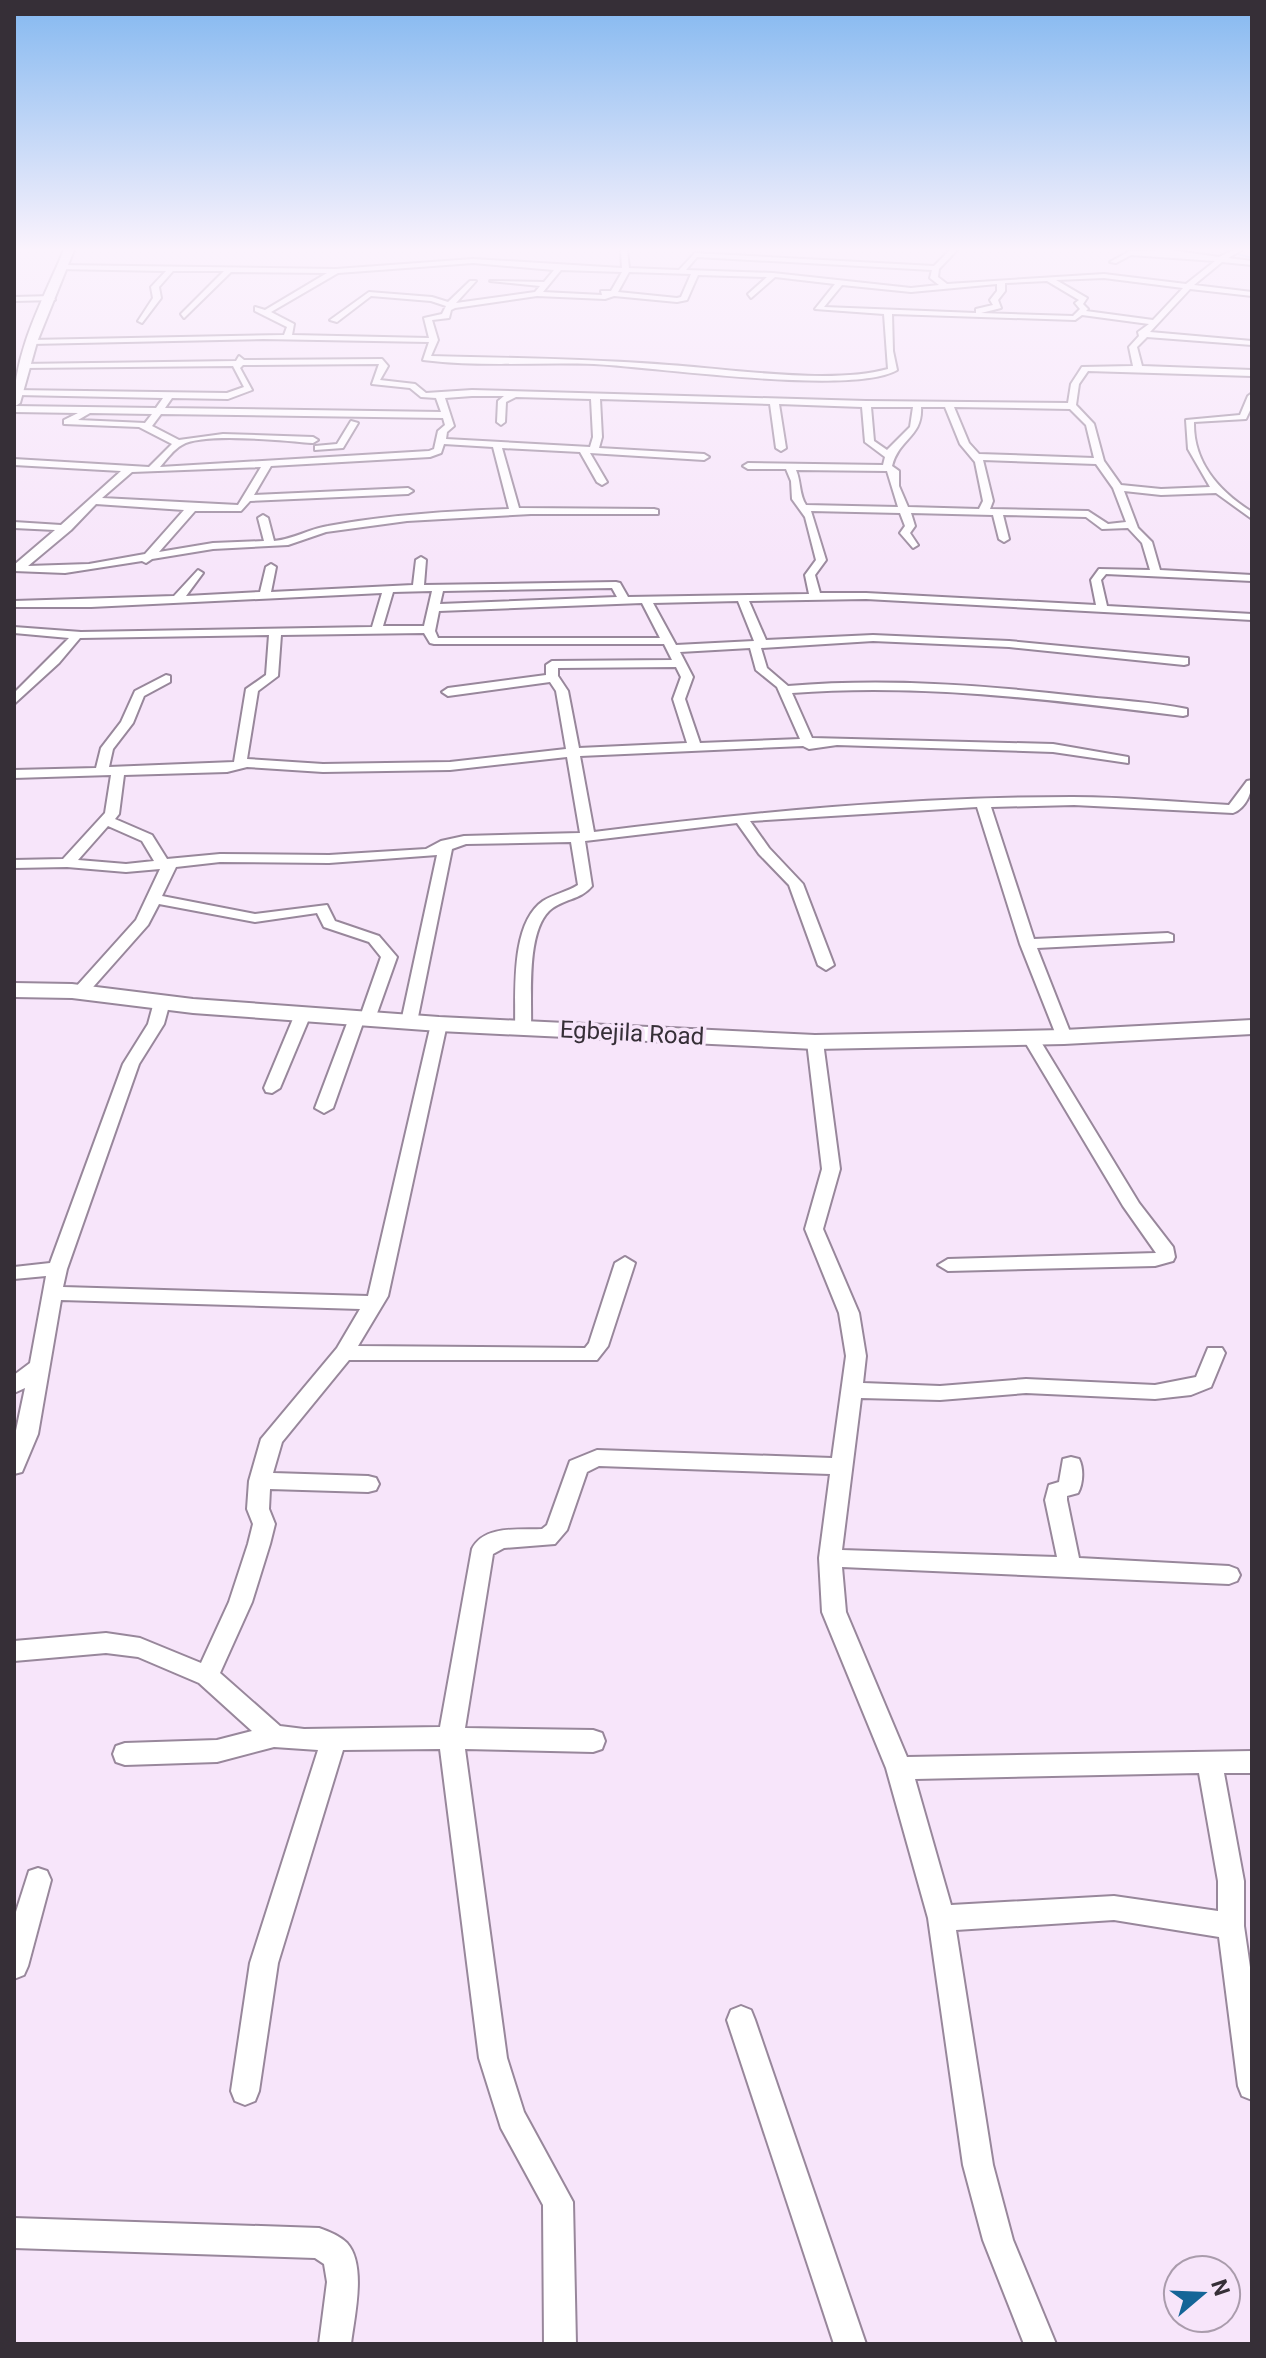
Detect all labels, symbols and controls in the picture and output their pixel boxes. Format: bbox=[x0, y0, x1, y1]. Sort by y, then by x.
street label: Egbejila Road bbox=[559, 1015, 705, 1051]
north arrow bbox=[1162, 2254, 1242, 2334]
text: N bbox=[1206, 2276, 1235, 2299]

